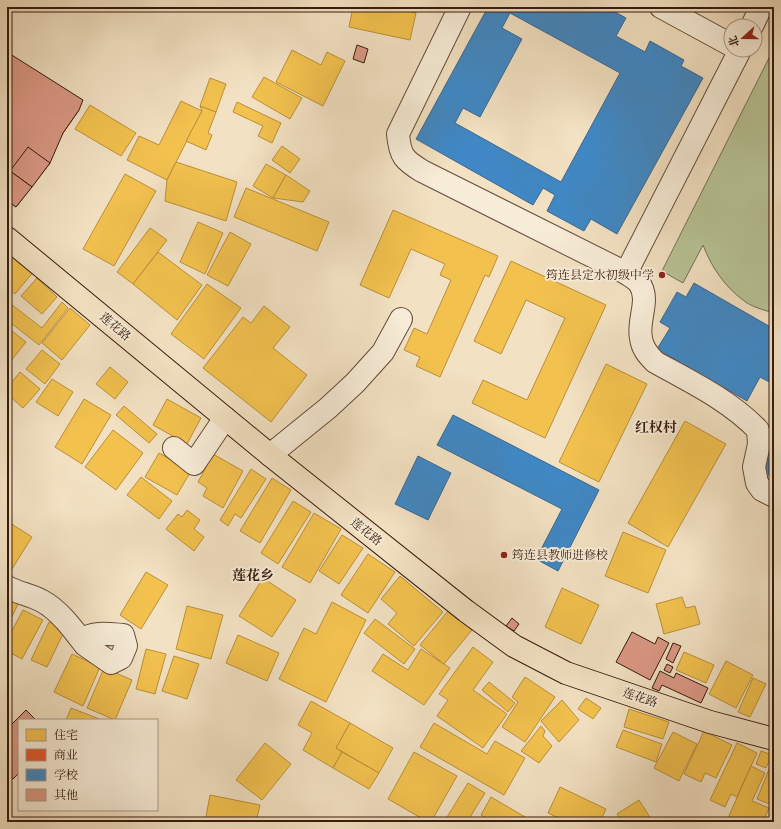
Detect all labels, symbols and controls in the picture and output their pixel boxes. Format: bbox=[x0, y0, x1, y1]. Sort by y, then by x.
north arrow bbox=[723, 18, 763, 58]
text: 北 bbox=[726, 34, 743, 49]
place label: 筠连县定水初级中学 bbox=[546, 268, 654, 283]
marker: 筠连县定水初级中学 bbox=[657, 270, 667, 280]
street label: 莲花路 bbox=[96, 310, 134, 344]
district label: 红权村 bbox=[635, 419, 677, 437]
street label: 莲花路 bbox=[347, 515, 385, 549]
place label: 筠连县教师进修校 bbox=[512, 548, 608, 563]
marker: 筠连县教师进修校 bbox=[499, 550, 509, 560]
district label: 莲花乡 bbox=[232, 567, 274, 585]
street label: 莲花路 bbox=[621, 685, 659, 711]
legend bbox=[18, 719, 158, 811]
text: 住宅 bbox=[54, 728, 78, 743]
text: 商业 bbox=[54, 748, 78, 763]
text: 学校 bbox=[54, 768, 78, 783]
text: 其他 bbox=[54, 788, 78, 803]

